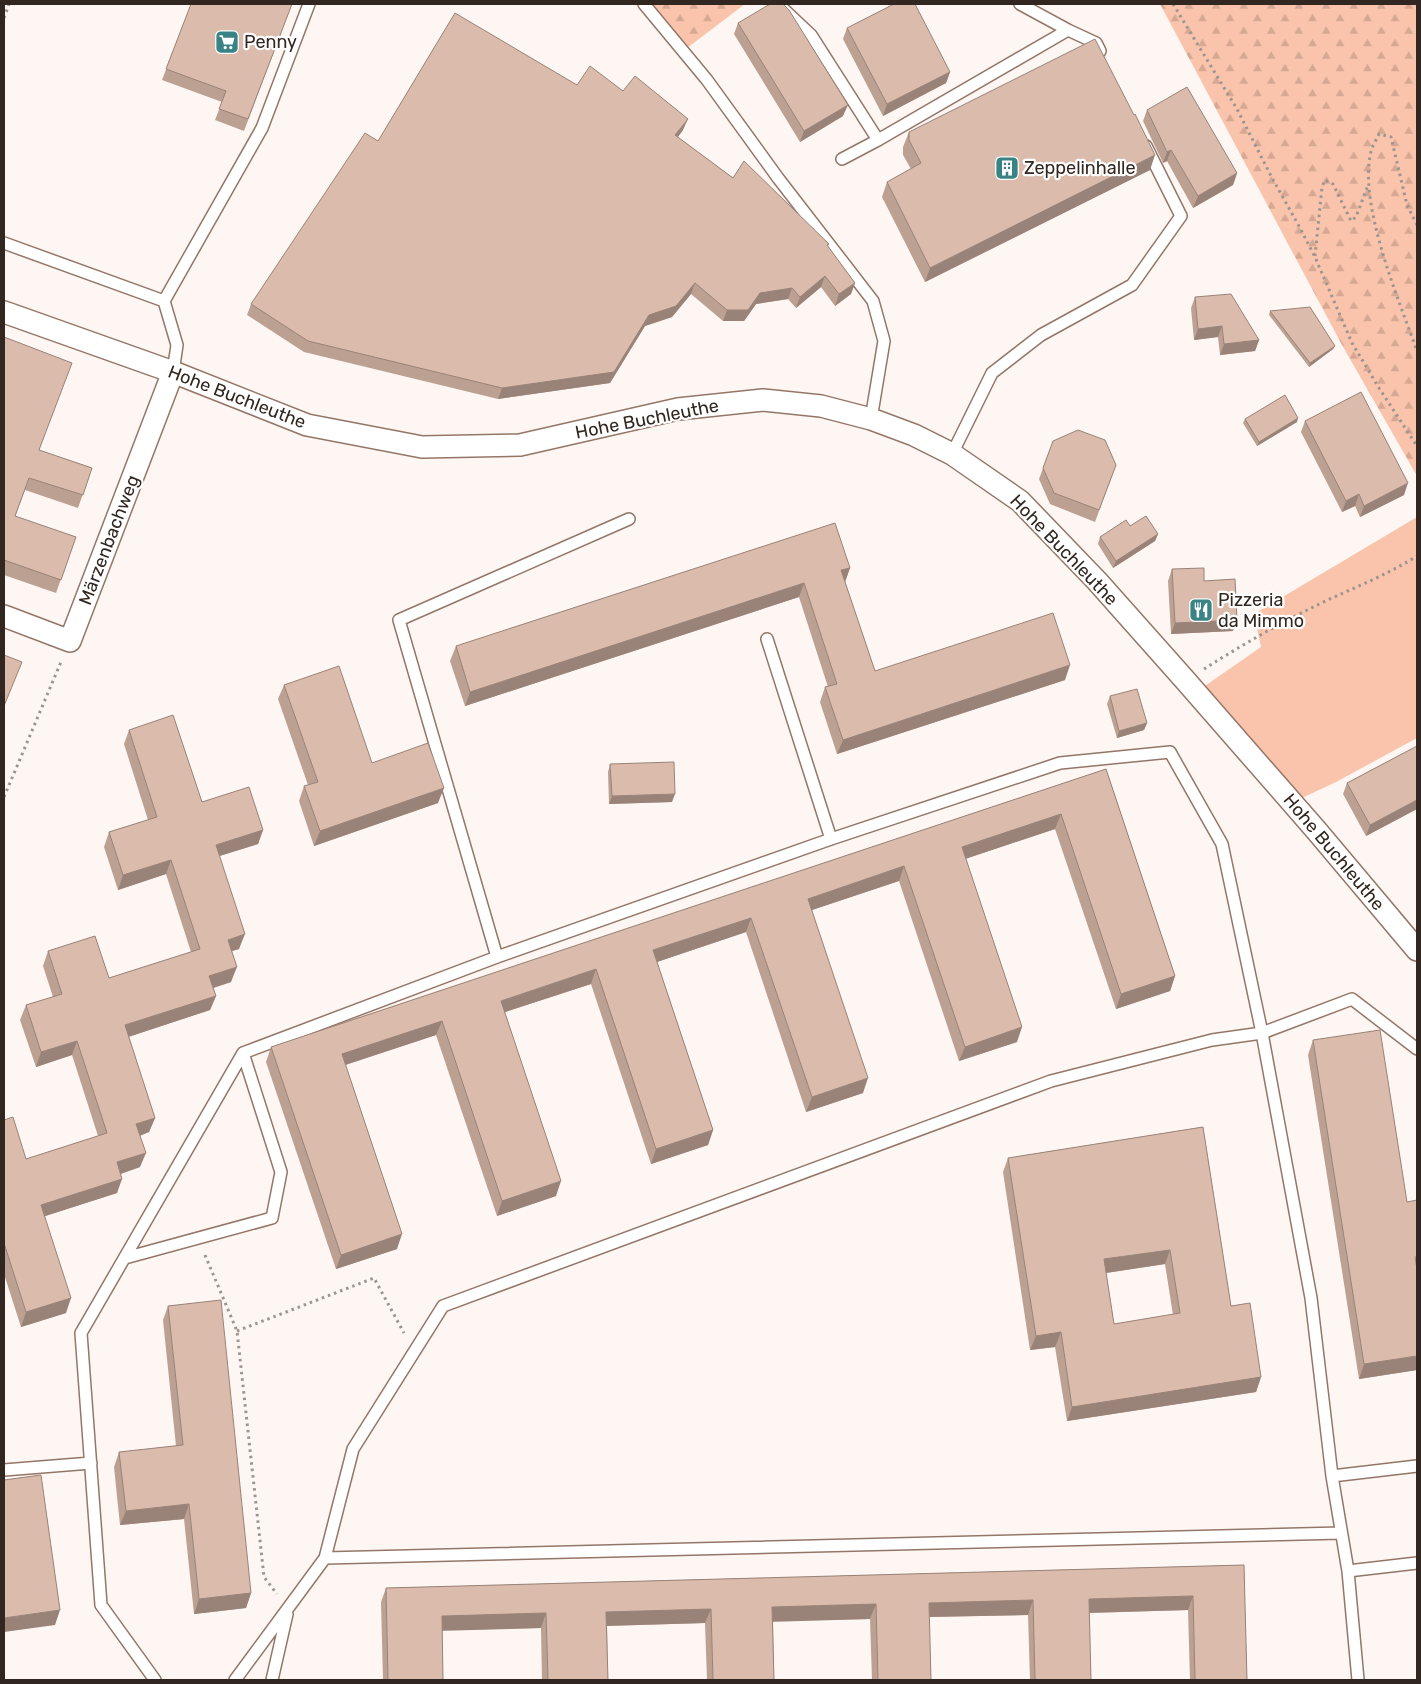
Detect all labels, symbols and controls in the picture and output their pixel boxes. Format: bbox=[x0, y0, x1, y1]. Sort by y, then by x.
supermarket icon: Penny bbox=[214, 29, 240, 55]
place label: Penny bbox=[244, 31, 297, 53]
building icon: Zeppelinhalle bbox=[994, 155, 1020, 181]
place label: Zeppelinhalle bbox=[1024, 157, 1136, 179]
street label: Hohe Buchleuthe bbox=[165, 361, 309, 433]
street label: Hohe Buchleuthe bbox=[573, 394, 721, 444]
street label: Märzenbachweg bbox=[74, 472, 144, 608]
street label: Hohe Buchleuthe bbox=[1005, 490, 1123, 610]
place label: Pizzeria da Mimmo bbox=[1218, 589, 1304, 632]
restaurant icon: Pizzeria da Mimmo bbox=[1188, 597, 1214, 623]
street label: Hohe Buchleuthe bbox=[1279, 789, 1389, 915]

